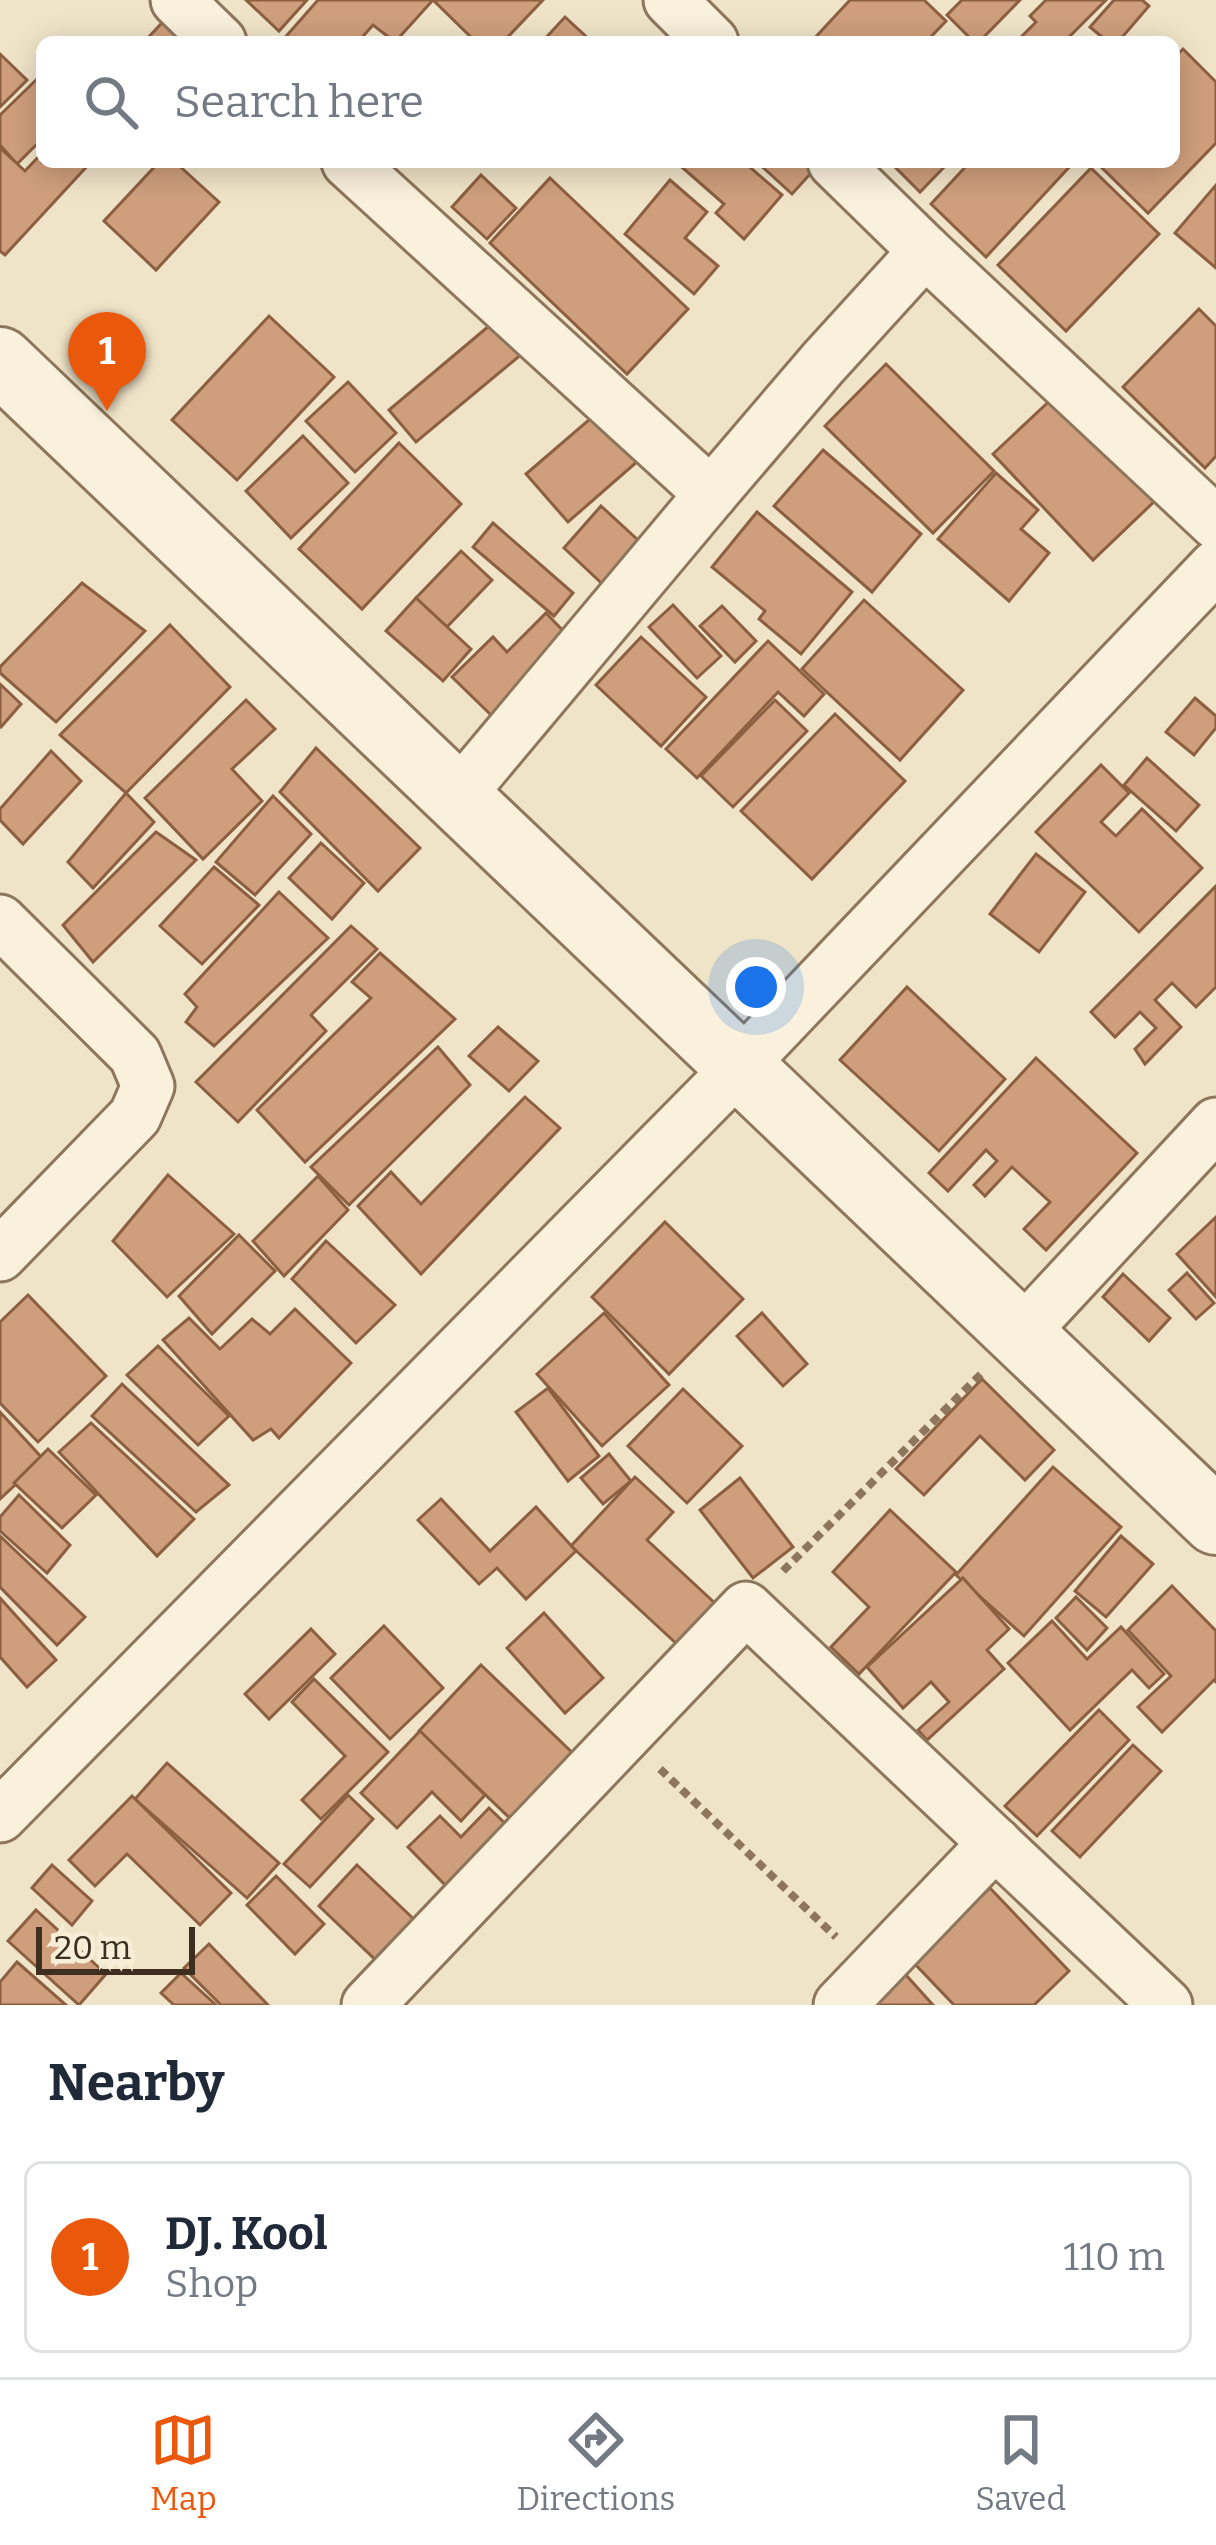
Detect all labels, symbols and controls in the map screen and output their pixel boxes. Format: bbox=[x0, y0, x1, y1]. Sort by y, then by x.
search box bbox=[36, 36, 1180, 168]
icon: search bbox=[78, 69, 144, 135]
text: Search here bbox=[174, 75, 424, 129]
pin: 1 bbox=[68, 312, 146, 411]
your location bbox=[726, 957, 786, 1017]
scale bar bbox=[36, 1921, 195, 1974]
text: 20 m bbox=[54, 1928, 131, 1968]
text: Nearby bbox=[48, 2052, 224, 2114]
text: DJ. Kool bbox=[165, 2207, 328, 2261]
text: 1 bbox=[82, 2234, 98, 2280]
text: 110 m bbox=[1063, 2234, 1165, 2280]
text: Shop bbox=[165, 2261, 258, 2307]
tab: Map bbox=[150, 2407, 217, 2519]
tab: Directions bbox=[517, 2407, 675, 2519]
tab: Saved bbox=[975, 2407, 1066, 2519]

